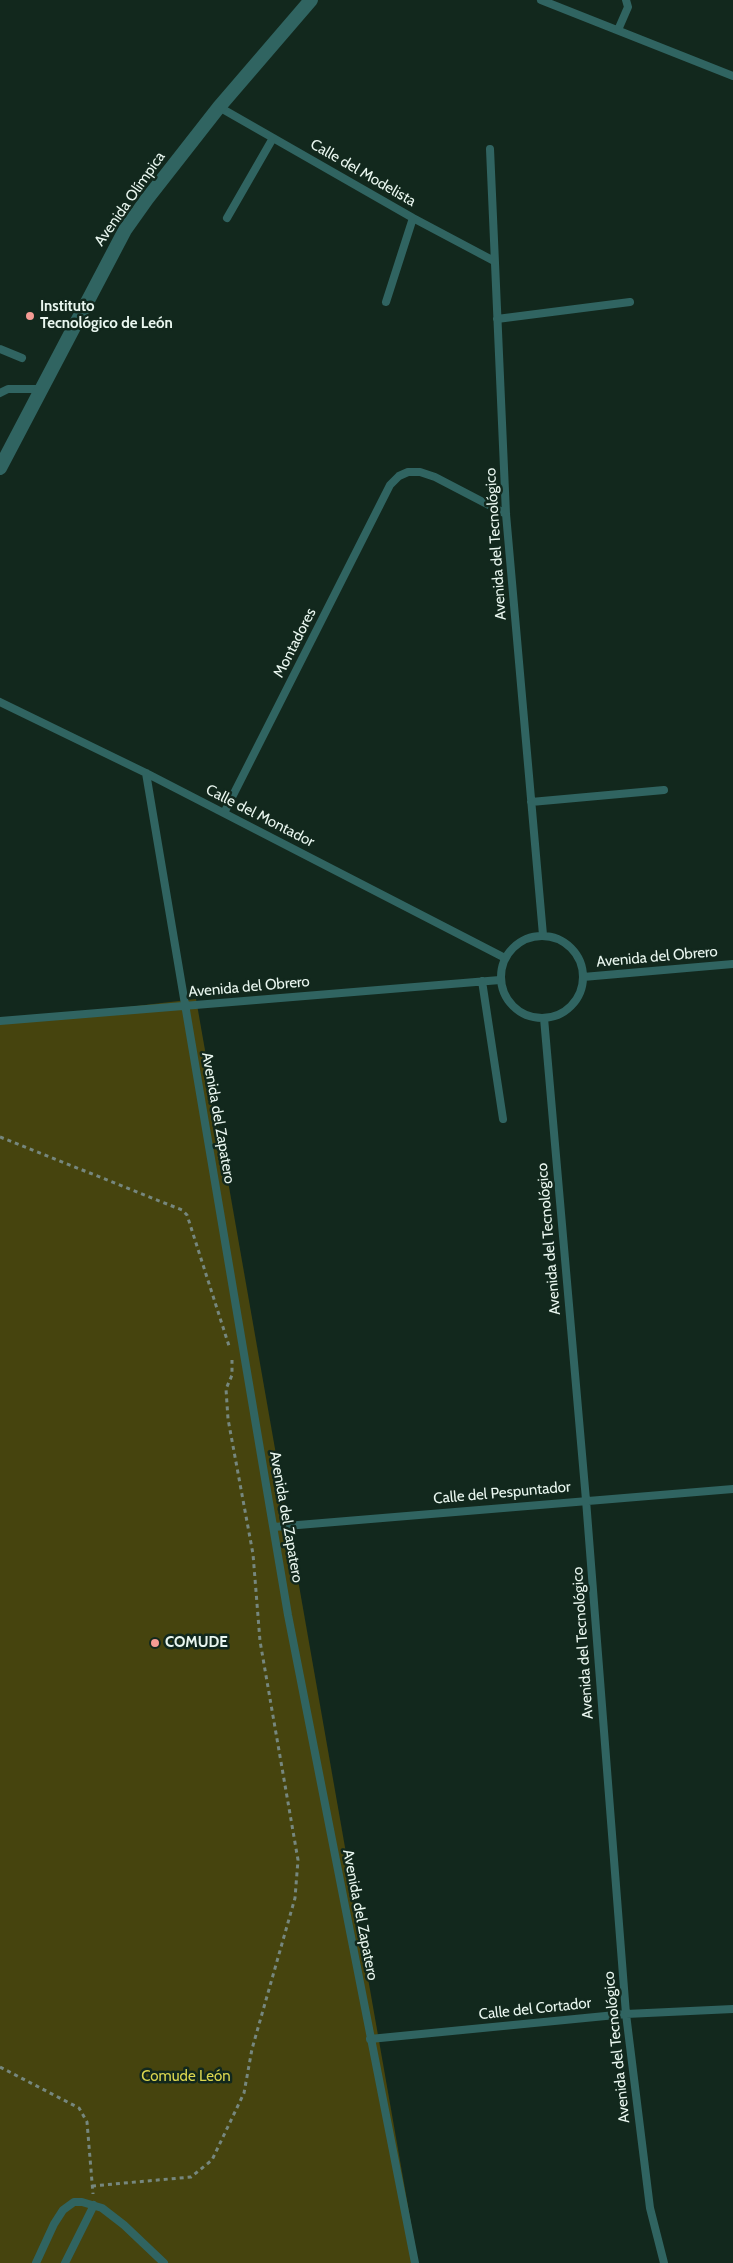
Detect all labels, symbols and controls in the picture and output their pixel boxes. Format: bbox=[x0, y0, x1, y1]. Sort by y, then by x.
street label: Calle del Modelista bbox=[307, 135, 419, 211]
street label: Avenida Olímpica bbox=[91, 148, 169, 250]
place label: Instituto Tecnológico de León bbox=[40, 298, 173, 333]
marker: Instituto Tecnológico de León bbox=[24, 310, 36, 322]
street label: Avenida del Tecnológico bbox=[482, 467, 510, 621]
street label: Montadores bbox=[270, 605, 320, 681]
street label: Calle del Montador bbox=[203, 781, 317, 851]
street label: Avenida del Obrero bbox=[596, 943, 718, 971]
street label: Avenida del Obrero bbox=[188, 973, 310, 1001]
street label: Avenida del Zapatero bbox=[198, 1051, 238, 1185]
street label: Avenida del Tecnológico bbox=[533, 1162, 565, 1316]
street label: Avenida del Zapatero bbox=[266, 1450, 306, 1584]
street label: Calle del Pespuntador bbox=[433, 1478, 571, 1508]
street label: Avenida del Tecnológico bbox=[569, 1566, 597, 1720]
place label: COMUDE bbox=[165, 1634, 228, 1652]
marker: COMUDE bbox=[149, 1637, 161, 1649]
street label: Avenida del Zapatero bbox=[338, 1848, 382, 1982]
street label: Avenida del Tecnológico bbox=[600, 1970, 634, 2124]
street label: Calle del Cortador bbox=[478, 1994, 592, 2024]
park label: Comude León bbox=[141, 2068, 231, 2086]

